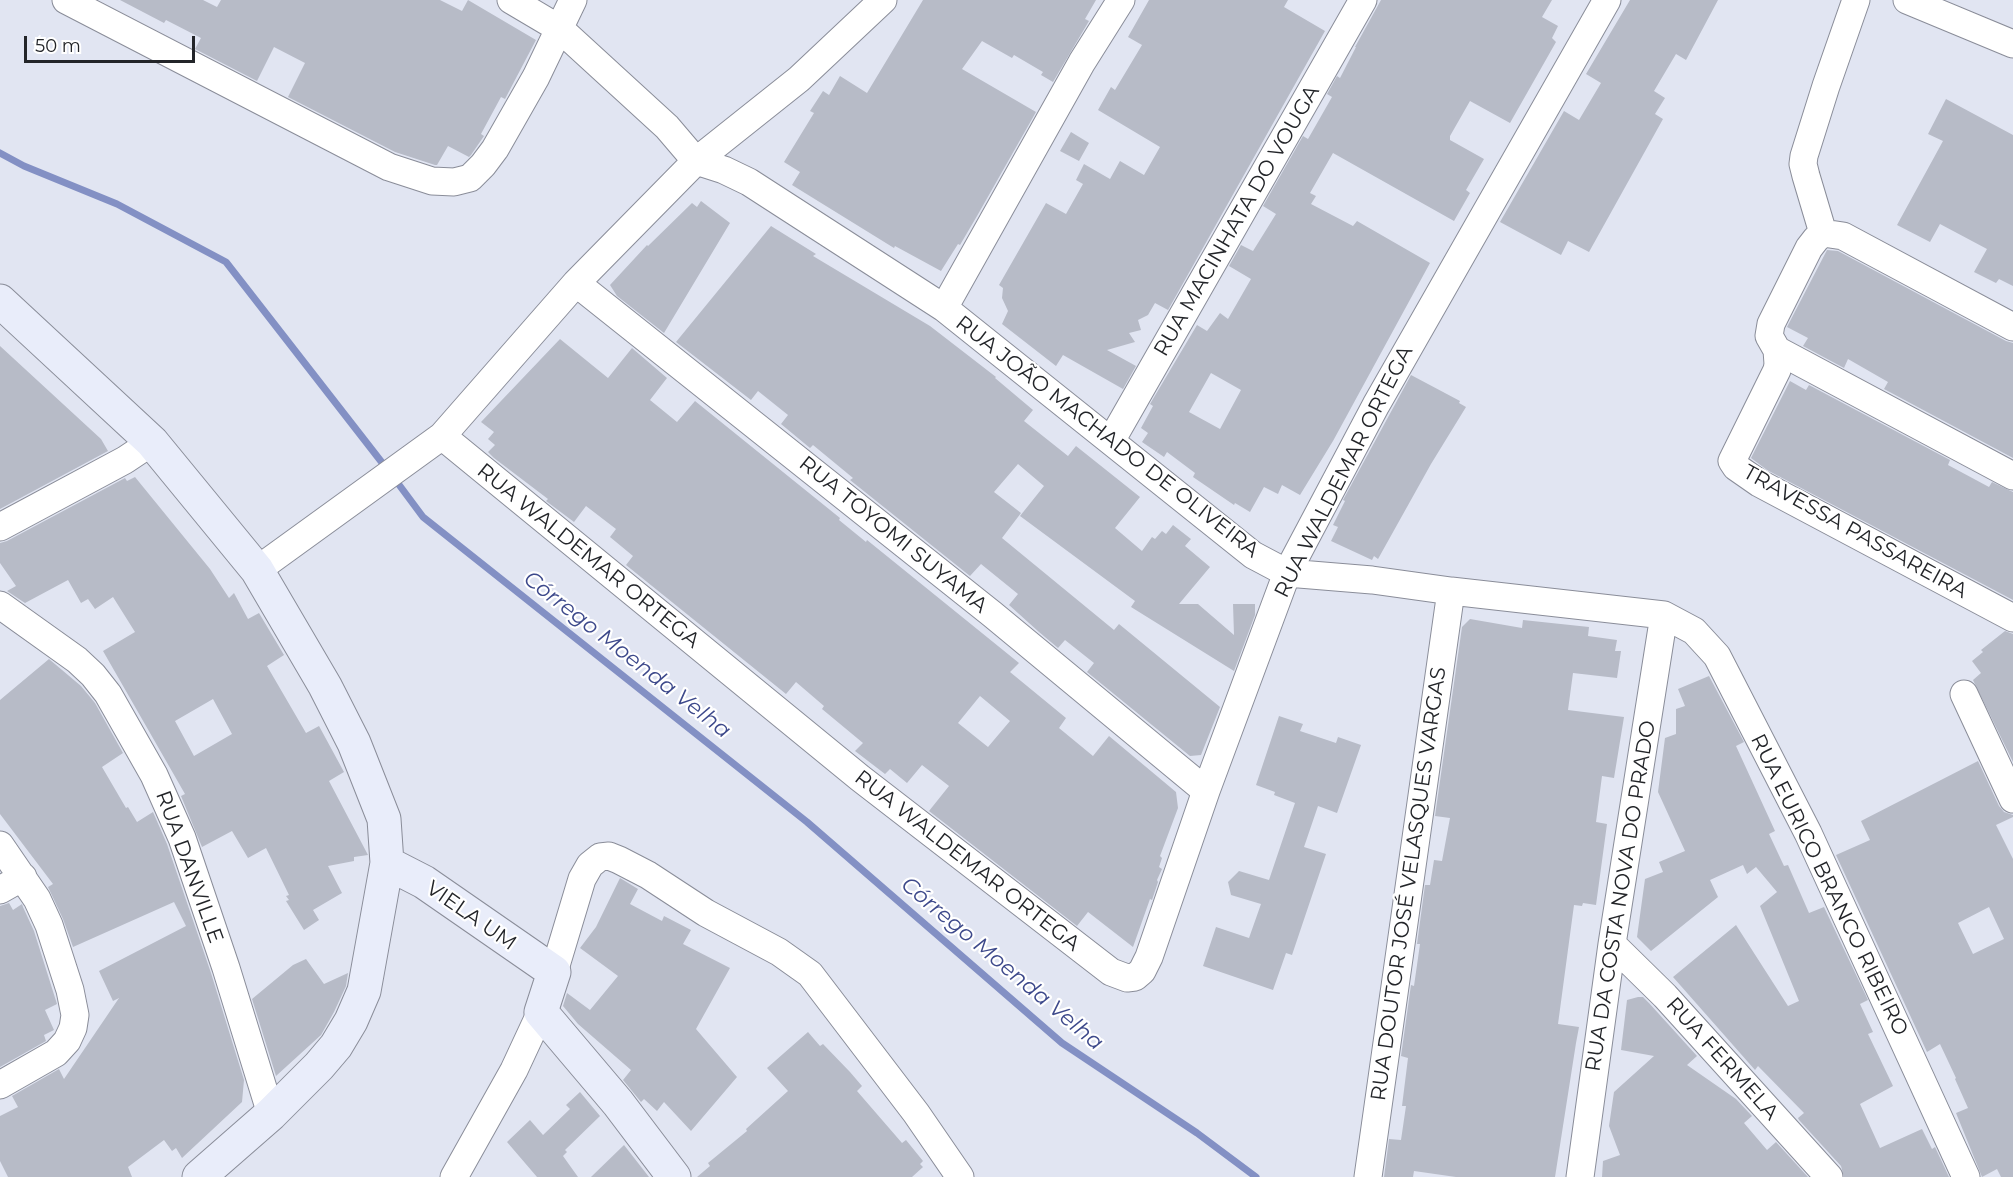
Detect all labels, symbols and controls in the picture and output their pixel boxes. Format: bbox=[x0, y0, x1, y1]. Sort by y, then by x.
scale bar bbox=[27, 24, 198, 62]
text: 50 m bbox=[35, 35, 81, 57]
street label: RUA MACINHATA DO VOUGA bbox=[1149, 81, 1325, 361]
street label: RUA JOÃO MACHADO DE OLIVEIRA bbox=[950, 311, 1264, 563]
street label: RUA WALDEMAR ORTEGA bbox=[1269, 342, 1419, 602]
street label: RUA TOYOMI SUYAMA bbox=[794, 451, 992, 619]
street label: RUA WALDEMAR ORTEGA bbox=[472, 458, 704, 654]
street label: TRAVESSA PASSAREIRA bbox=[1739, 460, 1971, 604]
water label: Córrego Moenda Velha bbox=[518, 566, 736, 744]
street label: RUA DOUTOR JOSÉ VELASQUES VARGAS bbox=[1366, 665, 1452, 1103]
street label: RUA DA COSTA NOVA DO PRADO bbox=[1581, 719, 1661, 1073]
street label: RUA EURICO BRANCO RIBEIRO bbox=[1745, 730, 1913, 1040]
street label: RUA WALDEMAR ORTEGA bbox=[849, 765, 1085, 957]
street label: RUA DANVILLE bbox=[150, 787, 228, 947]
water label: Córrego Moenda Velha bbox=[895, 872, 1109, 1056]
street label: VIELA UM bbox=[421, 876, 521, 956]
street label: RUA FERMELA bbox=[1660, 993, 1784, 1125]

